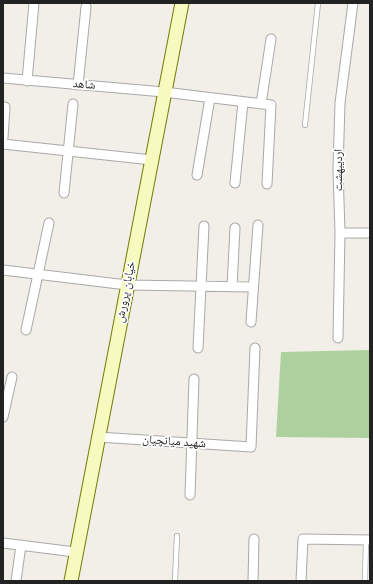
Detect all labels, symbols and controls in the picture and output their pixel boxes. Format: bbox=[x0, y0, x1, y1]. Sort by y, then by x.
street label: شاهد bbox=[72, 77, 96, 93]
street label: اردیبهشت bbox=[332, 149, 346, 191]
street label: خیابان پرورش bbox=[113, 260, 139, 324]
street label: شهید میانچیان bbox=[142, 433, 206, 451]

